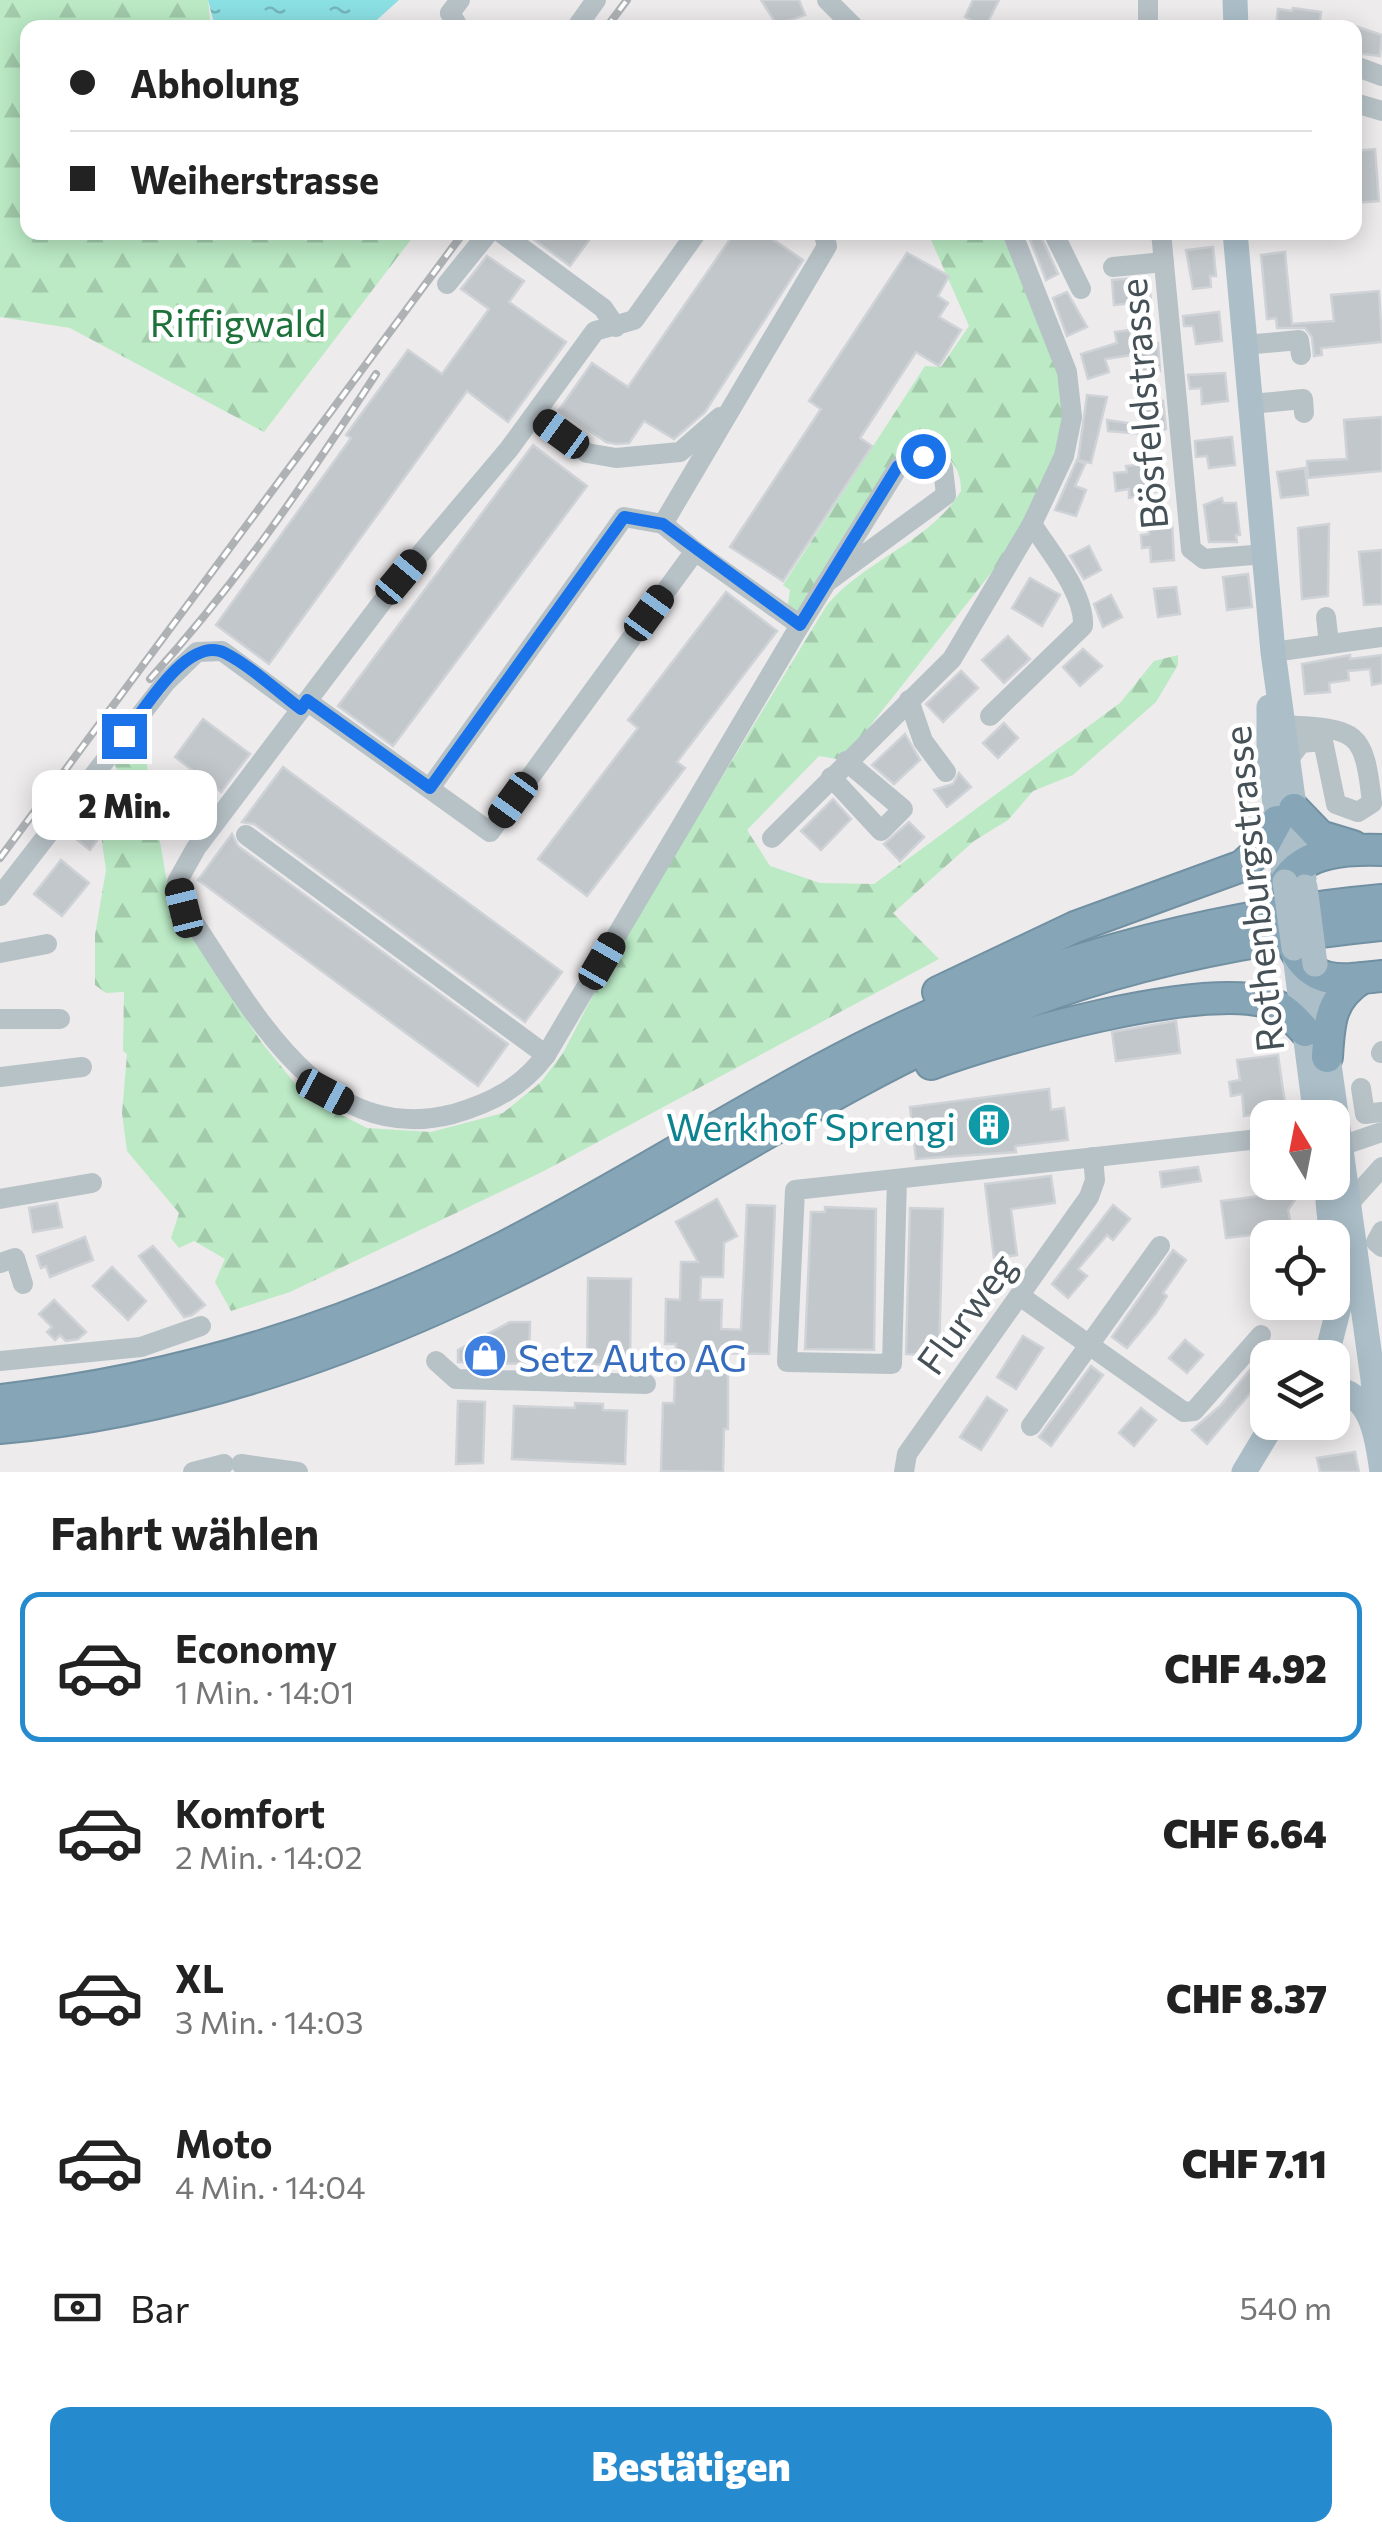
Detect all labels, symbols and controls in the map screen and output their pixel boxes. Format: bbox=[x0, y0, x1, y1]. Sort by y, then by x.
text: Abholung bbox=[130, 59, 299, 106]
text: Weiherstrasse bbox=[130, 155, 379, 202]
street label: Bösfeldstrasse bbox=[1108, 277, 1176, 531]
park label: Riffigwald bbox=[150, 298, 326, 345]
car bbox=[528, 404, 594, 464]
route start bbox=[901, 434, 946, 479]
car bbox=[370, 544, 432, 610]
car bbox=[619, 580, 679, 646]
route end bbox=[102, 714, 147, 759]
street label: Rothenburgstrasse bbox=[1212, 724, 1292, 1054]
car bbox=[483, 767, 543, 833]
callout: 2 Min. bbox=[32, 771, 216, 841]
text: 2 Min. bbox=[78, 785, 171, 825]
car bbox=[162, 875, 206, 941]
car bbox=[574, 928, 630, 994]
car bbox=[291, 1065, 359, 1119]
north arrow bbox=[1250, 1100, 1350, 1200]
map controls bbox=[1250, 1100, 1350, 1440]
place label: Werkhof Sprengi bbox=[666, 1102, 956, 1149]
building icon: Werkhof Sprengi bbox=[966, 1102, 1012, 1148]
button: locate bbox=[1250, 1220, 1350, 1320]
street label: Flurweg bbox=[905, 1243, 1025, 1383]
shop icon: Setz Auto AG bbox=[462, 1333, 508, 1379]
place label: Setz Auto AG bbox=[518, 1333, 747, 1380]
button: layers bbox=[1250, 1340, 1350, 1440]
text: Fahrt wählen bbox=[50, 1504, 319, 1559]
icon: car bbox=[55, 1622, 145, 1712]
text: Economy bbox=[175, 1624, 337, 1671]
text: CHF 4.92 bbox=[1164, 1644, 1327, 1691]
text: 1 Min. · 14:01 bbox=[175, 1671, 354, 1711]
icon: car bbox=[55, 1787, 145, 1877]
text: Komfort bbox=[175, 1789, 325, 1836]
text: CHF 6.64 bbox=[1163, 1809, 1327, 1856]
text: 2 Min. · 14:02 bbox=[175, 1836, 362, 1876]
icon: car bbox=[55, 1952, 145, 2042]
text: XL bbox=[175, 1954, 224, 2001]
text: CHF 8.37 bbox=[1166, 1974, 1327, 2021]
text: 3 Min. · 14:03 bbox=[175, 2001, 363, 2041]
icon: car bbox=[55, 2117, 145, 2207]
text: Moto bbox=[175, 2119, 273, 2166]
text: CHF 7.11 bbox=[1182, 2139, 1327, 2186]
text: 4 Min. · 14:04 bbox=[175, 2166, 365, 2206]
icon: cash bbox=[50, 2280, 105, 2335]
text: Bar bbox=[130, 2284, 190, 2331]
text: 540 m bbox=[1239, 2287, 1332, 2327]
button: Bestätigen bbox=[50, 2407, 1332, 2522]

